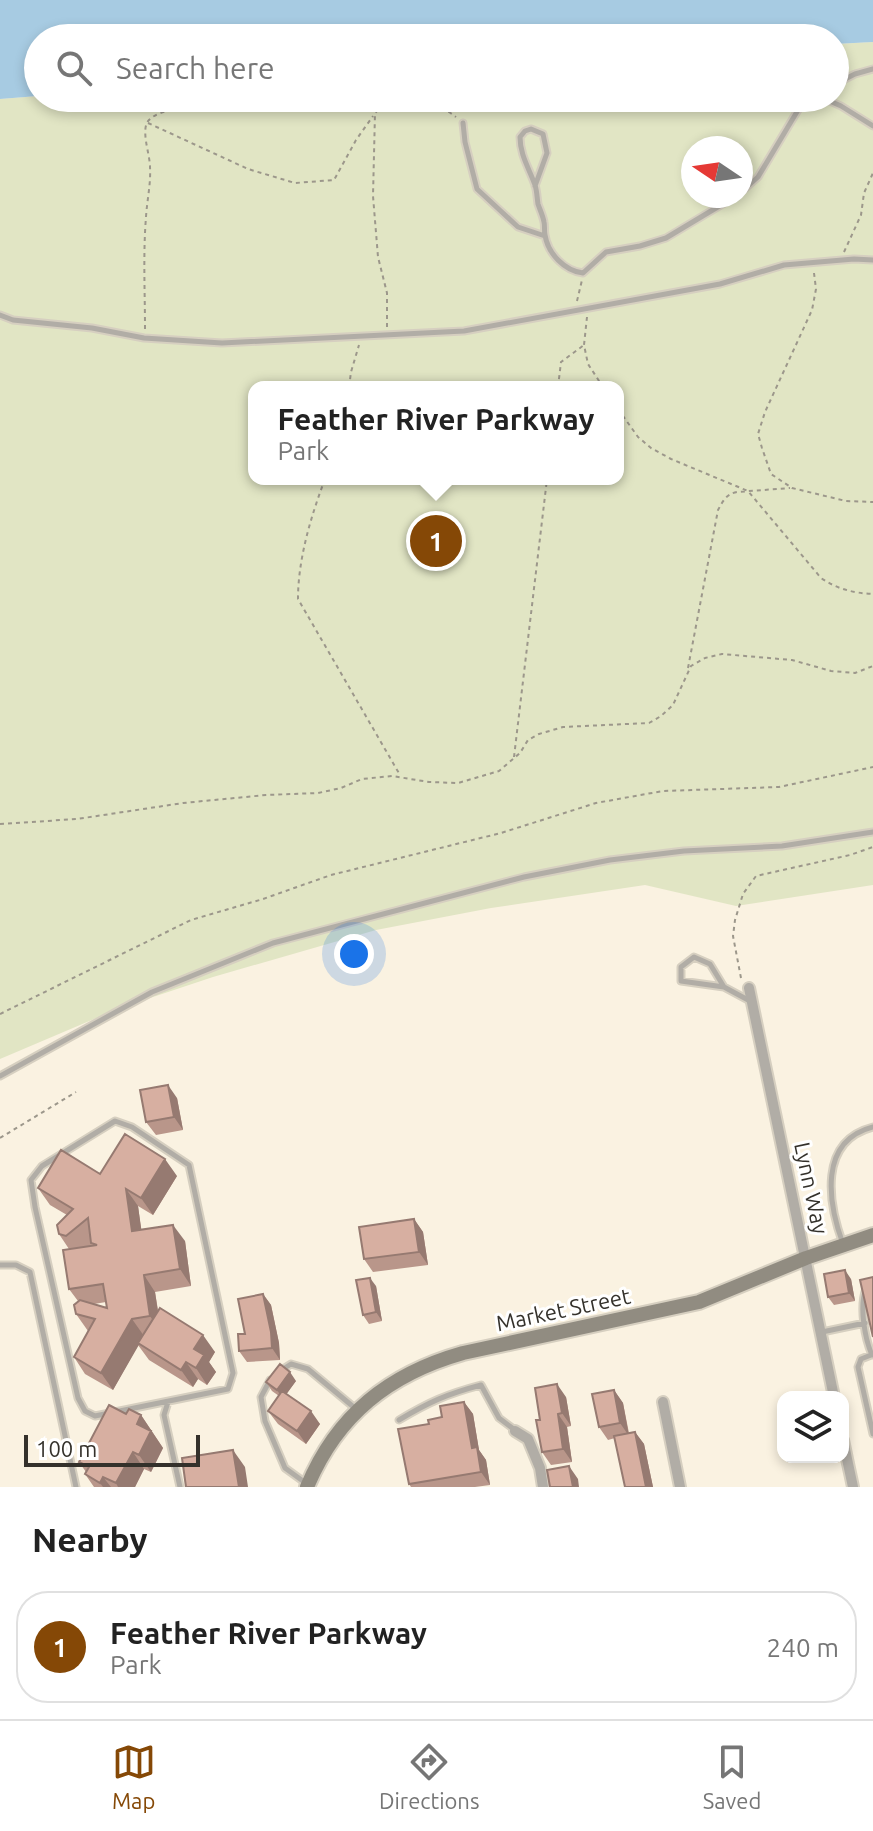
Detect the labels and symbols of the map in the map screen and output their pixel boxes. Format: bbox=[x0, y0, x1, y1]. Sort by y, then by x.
north arrow bbox=[681, 136, 753, 208]
pin: 1 bbox=[410, 511, 462, 571]
your location bbox=[334, 934, 374, 974]
street label: Lynn Way bbox=[790, 1140, 834, 1237]
street label: Market Street bbox=[494, 1282, 633, 1335]
scale bar bbox=[24, 1431, 200, 1467]

